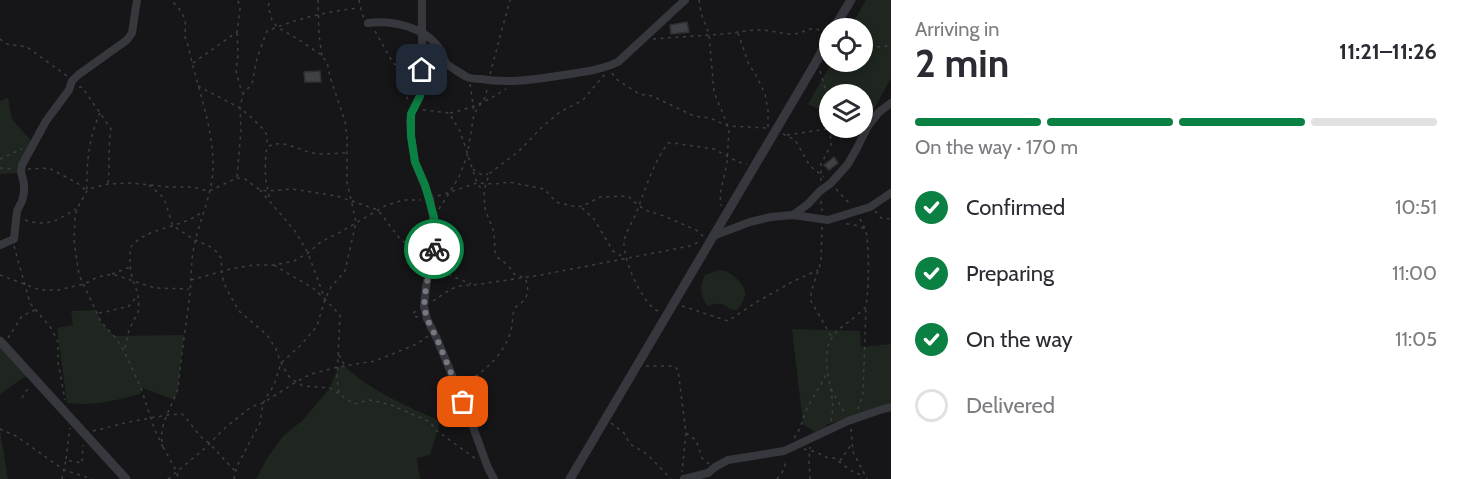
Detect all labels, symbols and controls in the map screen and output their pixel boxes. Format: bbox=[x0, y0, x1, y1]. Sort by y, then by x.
text: Arriving in bbox=[915, 17, 999, 41]
map controls bbox=[819, 18, 873, 138]
button: locate bbox=[819, 18, 873, 72]
text: 11:21–11:26 bbox=[1339, 38, 1437, 65]
text: 2 min bbox=[915, 39, 1009, 87]
pin bbox=[396, 44, 447, 95]
icon: home bbox=[405, 53, 438, 86]
button: layers bbox=[819, 84, 873, 138]
text: On the way · 170 m bbox=[915, 135, 1078, 159]
icon: check bbox=[915, 191, 948, 224]
text: Confirmed bbox=[966, 194, 1065, 221]
text: 10:51 bbox=[1395, 195, 1437, 219]
courier bbox=[404, 219, 464, 279]
icon: bike bbox=[418, 233, 451, 266]
icon: check bbox=[915, 257, 948, 290]
text: Preparing bbox=[966, 260, 1054, 287]
text: 11:00 bbox=[1392, 261, 1437, 285]
icon: check bbox=[915, 323, 948, 356]
text: On the way bbox=[966, 326, 1073, 353]
text: 11:05 bbox=[1395, 327, 1437, 351]
pin bbox=[437, 376, 488, 427]
icon: bag bbox=[446, 385, 479, 418]
text: Delivered bbox=[966, 392, 1055, 419]

